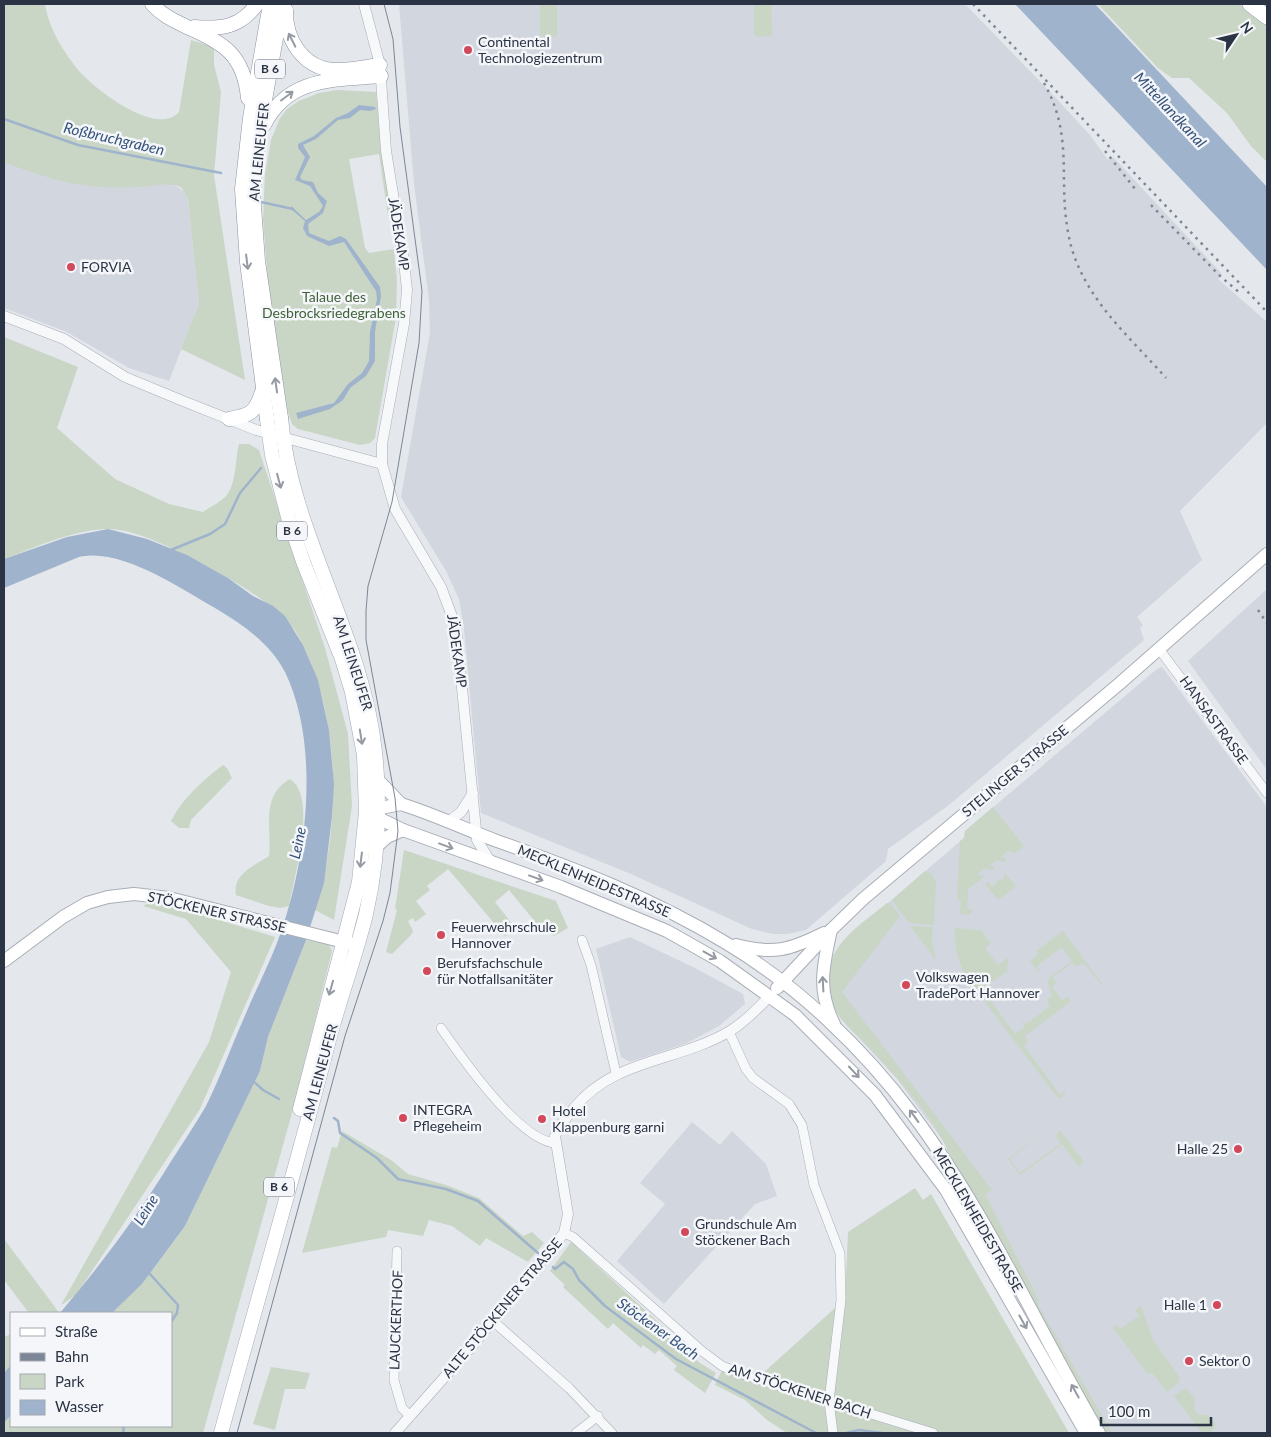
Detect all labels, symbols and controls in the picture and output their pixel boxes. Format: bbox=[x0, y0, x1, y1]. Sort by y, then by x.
north arrow bbox=[1211, 10, 1261, 60]
text: N bbox=[1237, 18, 1257, 37]
one-way arrow bbox=[287, 32, 297, 47]
place label: Continental Technologiezentrum bbox=[478, 33, 602, 66]
marker: Continental Technologiezentrum bbox=[462, 44, 474, 56]
road number: B 6 bbox=[255, 60, 285, 78]
water label: Mittellandkanal bbox=[1131, 68, 1211, 151]
one-way arrow bbox=[280, 90, 293, 101]
street label: AM LEINEUFER bbox=[245, 102, 272, 202]
water label: Roßbruchgraben bbox=[62, 118, 167, 158]
street label: JÄDEKAMP bbox=[385, 196, 414, 272]
one-way arrow bbox=[242, 254, 252, 270]
place label: FORVIA bbox=[81, 258, 132, 275]
marker: FORVIA bbox=[65, 261, 77, 273]
park label: Talaue des Desbrocksriedegrabens bbox=[262, 288, 406, 321]
one-way arrow bbox=[271, 377, 281, 393]
one-way arrow bbox=[274, 473, 284, 489]
road number: B 6 bbox=[277, 522, 307, 540]
street label: AM LEINEUFER bbox=[330, 613, 377, 713]
street label: JÄDEKAMP bbox=[444, 613, 471, 689]
street label: HANSASTRASSE bbox=[1177, 672, 1252, 767]
street label: STELINGER STRASSE bbox=[958, 721, 1071, 820]
one-way arrow bbox=[356, 729, 366, 745]
water label: Leine bbox=[285, 825, 309, 860]
street label: MECKLENHEIDESTRASSE bbox=[515, 841, 673, 920]
one-way arrow bbox=[438, 842, 454, 851]
one-way arrow bbox=[356, 852, 366, 868]
one-way arrow bbox=[528, 874, 543, 883]
street label: STÖCKENER STRASSE bbox=[146, 887, 288, 936]
place label: Feuerwehrschule Hannover bbox=[451, 918, 556, 951]
marker: Feuerwehrschule Hannover bbox=[435, 929, 447, 941]
one-way arrow bbox=[702, 950, 717, 960]
place label: Berufsfachschule für Notfallsanitäter bbox=[437, 954, 553, 987]
marker: Berufsfachschule für Notfallsanitäter bbox=[421, 965, 433, 977]
place label: Volkswagen TradePort Hannover bbox=[916, 968, 1040, 1001]
one-way arrow bbox=[818, 976, 827, 992]
marker: Volkswagen TradePort Hannover bbox=[900, 979, 912, 991]
one-way arrow bbox=[326, 980, 335, 996]
street label: AM LEINEUFER bbox=[298, 1022, 341, 1122]
one-way arrow bbox=[848, 1066, 860, 1079]
place label: INTEGRA Pflegeheim bbox=[413, 1101, 482, 1134]
place label: Hotel Klappenburg garni bbox=[552, 1102, 664, 1135]
one-way arrow bbox=[909, 1109, 919, 1123]
marker: INTEGRA Pflegeheim bbox=[397, 1112, 409, 1124]
marker: Hotel Klappenburg garni bbox=[536, 1113, 548, 1125]
place label: Halle 25 bbox=[1177, 1140, 1228, 1157]
marker: Halle 25 bbox=[1232, 1143, 1244, 1155]
street label: MECKLENHEIDESTRASSE bbox=[930, 1144, 1027, 1295]
road number: B 6 bbox=[264, 1178, 294, 1196]
water label: Leine bbox=[129, 1191, 161, 1228]
place label: Grundschule Am Stöckener Bach bbox=[695, 1215, 797, 1248]
marker: Grundschule Am Stöckener Bach bbox=[679, 1226, 691, 1238]
street label: ALTE STÖCKENER STRASSE bbox=[438, 1234, 565, 1381]
street label: LAUCKERTHOF bbox=[385, 1270, 406, 1370]
water label: Stöckener Bach bbox=[614, 1293, 703, 1363]
place label: Halle 1 bbox=[1164, 1296, 1207, 1313]
marker: Halle 1 bbox=[1211, 1299, 1223, 1311]
legend bbox=[10, 1312, 172, 1427]
one-way arrow bbox=[1019, 1314, 1028, 1329]
text: Straße bbox=[55, 1322, 98, 1340]
text: Bahn bbox=[55, 1347, 89, 1365]
place label: Sektor 0 bbox=[1199, 1352, 1251, 1369]
marker: Sektor 0 bbox=[1183, 1355, 1195, 1367]
street label: AM STÖCKENER BACH bbox=[727, 1359, 873, 1422]
text: Park bbox=[55, 1372, 85, 1390]
one-way arrow bbox=[1070, 1384, 1079, 1399]
scale bar bbox=[1101, 1394, 1211, 1426]
text: Wasser bbox=[55, 1397, 104, 1415]
text: 100 m bbox=[1108, 1402, 1150, 1420]

